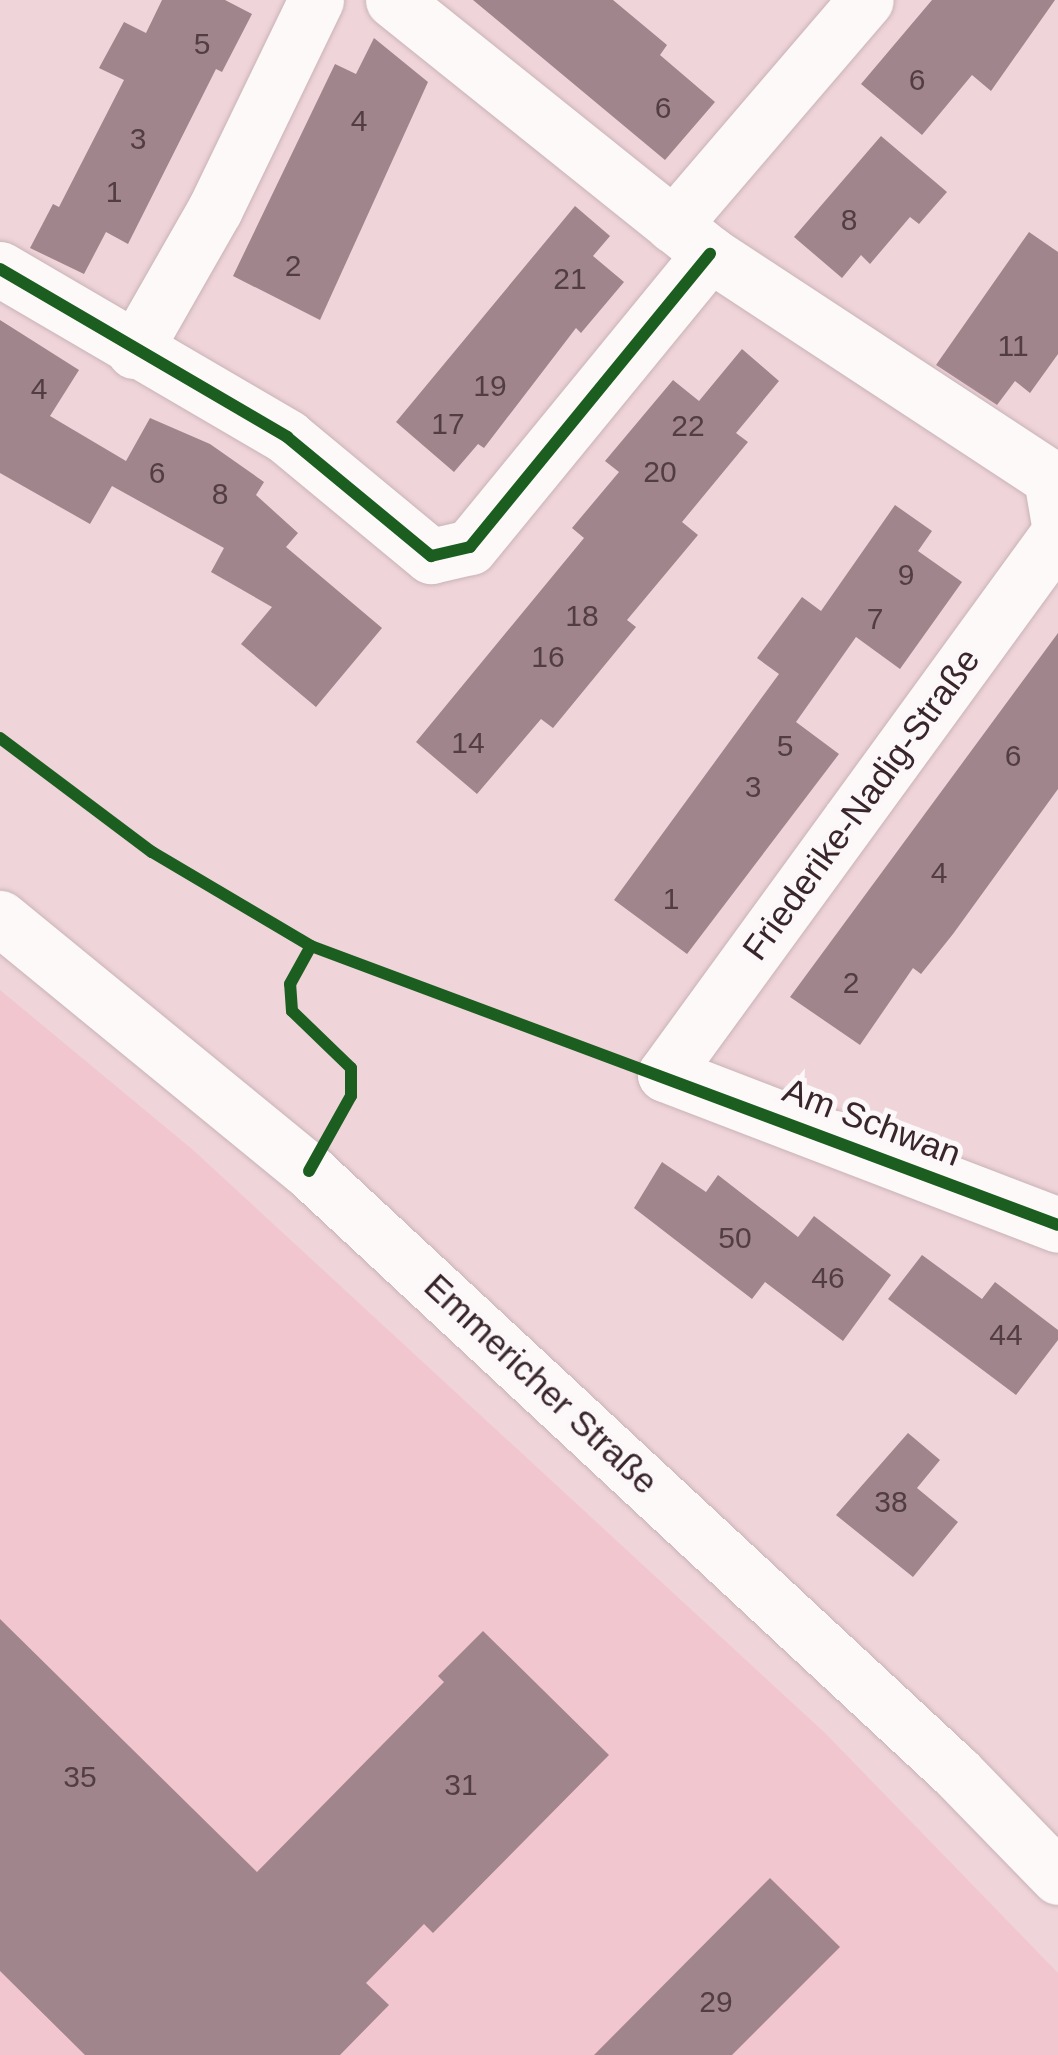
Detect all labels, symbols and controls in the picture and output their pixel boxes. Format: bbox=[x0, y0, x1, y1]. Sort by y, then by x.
house number: 5 bbox=[194, 26, 210, 62]
house number: 6 bbox=[909, 62, 925, 98]
house number: 6 bbox=[655, 90, 671, 126]
house number: 4 bbox=[351, 103, 367, 139]
house number: 3 bbox=[130, 121, 146, 157]
house number: 1 bbox=[106, 174, 122, 210]
house number: 8 bbox=[841, 202, 857, 238]
house number: 2 bbox=[285, 248, 301, 284]
house number: 21 bbox=[553, 261, 587, 297]
house number: 11 bbox=[997, 328, 1029, 364]
house number: 19 bbox=[473, 368, 507, 404]
house number: 4 bbox=[31, 371, 47, 407]
house number: 17 bbox=[431, 406, 465, 442]
house number: 22 bbox=[671, 408, 705, 444]
house number: 20 bbox=[643, 454, 677, 490]
house number: 6 bbox=[149, 455, 165, 491]
house number: 8 bbox=[212, 476, 228, 512]
house number: 9 bbox=[898, 557, 914, 593]
house number: 18 bbox=[565, 598, 599, 634]
house number: 7 bbox=[867, 601, 883, 637]
house number: 16 bbox=[531, 639, 565, 675]
street label: Friederike-Nadig-Straße bbox=[734, 640, 988, 968]
house number: 14 bbox=[451, 725, 485, 761]
house number: 5 bbox=[777, 728, 793, 764]
house number: 6 bbox=[1005, 738, 1021, 774]
house number: 3 bbox=[745, 769, 761, 805]
house number: 4 bbox=[931, 855, 947, 891]
house number: 1 bbox=[663, 881, 679, 917]
house number: 2 bbox=[843, 965, 859, 1001]
street label: Am Schwan bbox=[777, 1069, 967, 1175]
house number: 50 bbox=[718, 1220, 752, 1256]
house number: 46 bbox=[811, 1260, 845, 1296]
street label: Emmericher Straße bbox=[416, 1265, 666, 1503]
house number: 44 bbox=[989, 1317, 1023, 1353]
house number: 38 bbox=[874, 1484, 908, 1520]
house number: 35 bbox=[63, 1759, 97, 1795]
house number: 31 bbox=[444, 1767, 478, 1803]
house number: 29 bbox=[699, 1984, 733, 2020]

